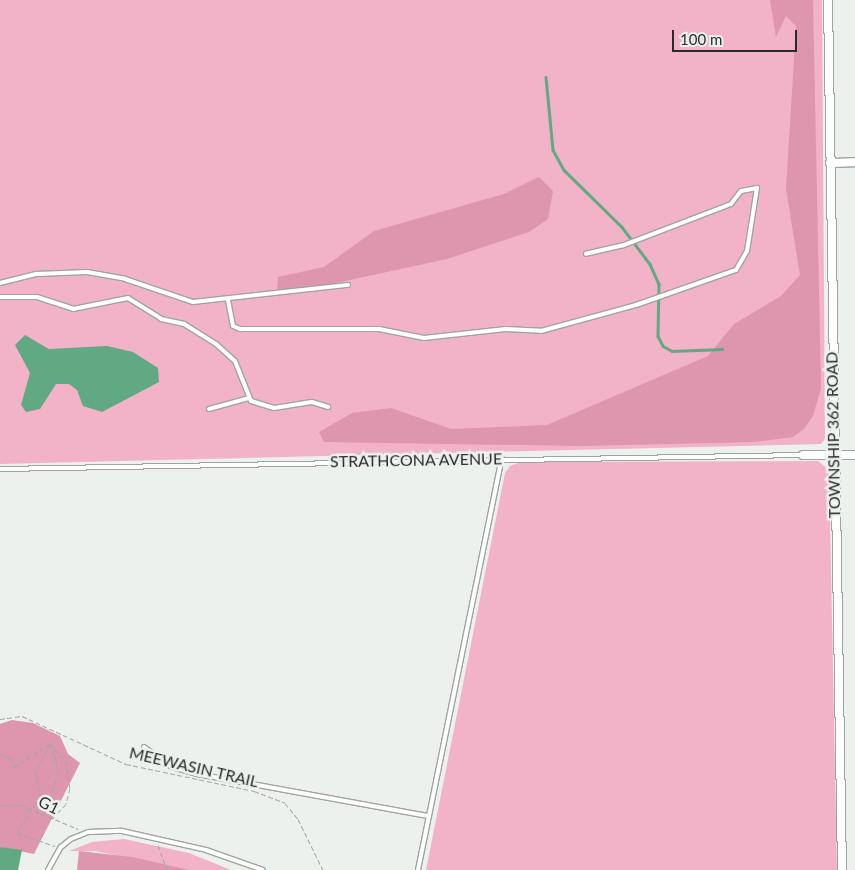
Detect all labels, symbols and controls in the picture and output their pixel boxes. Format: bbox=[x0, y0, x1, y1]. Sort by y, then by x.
scale bar bbox=[675, 20, 800, 52]
text: 100 m bbox=[680, 30, 722, 48]
street label: TOWNSHIP 362 ROAD bbox=[822, 351, 844, 519]
street label: STRATHCONA AVENUE bbox=[329, 449, 503, 471]
street label: MEEWASIN TRAIL bbox=[127, 743, 261, 791]
street label: G1 bbox=[35, 792, 63, 818]

